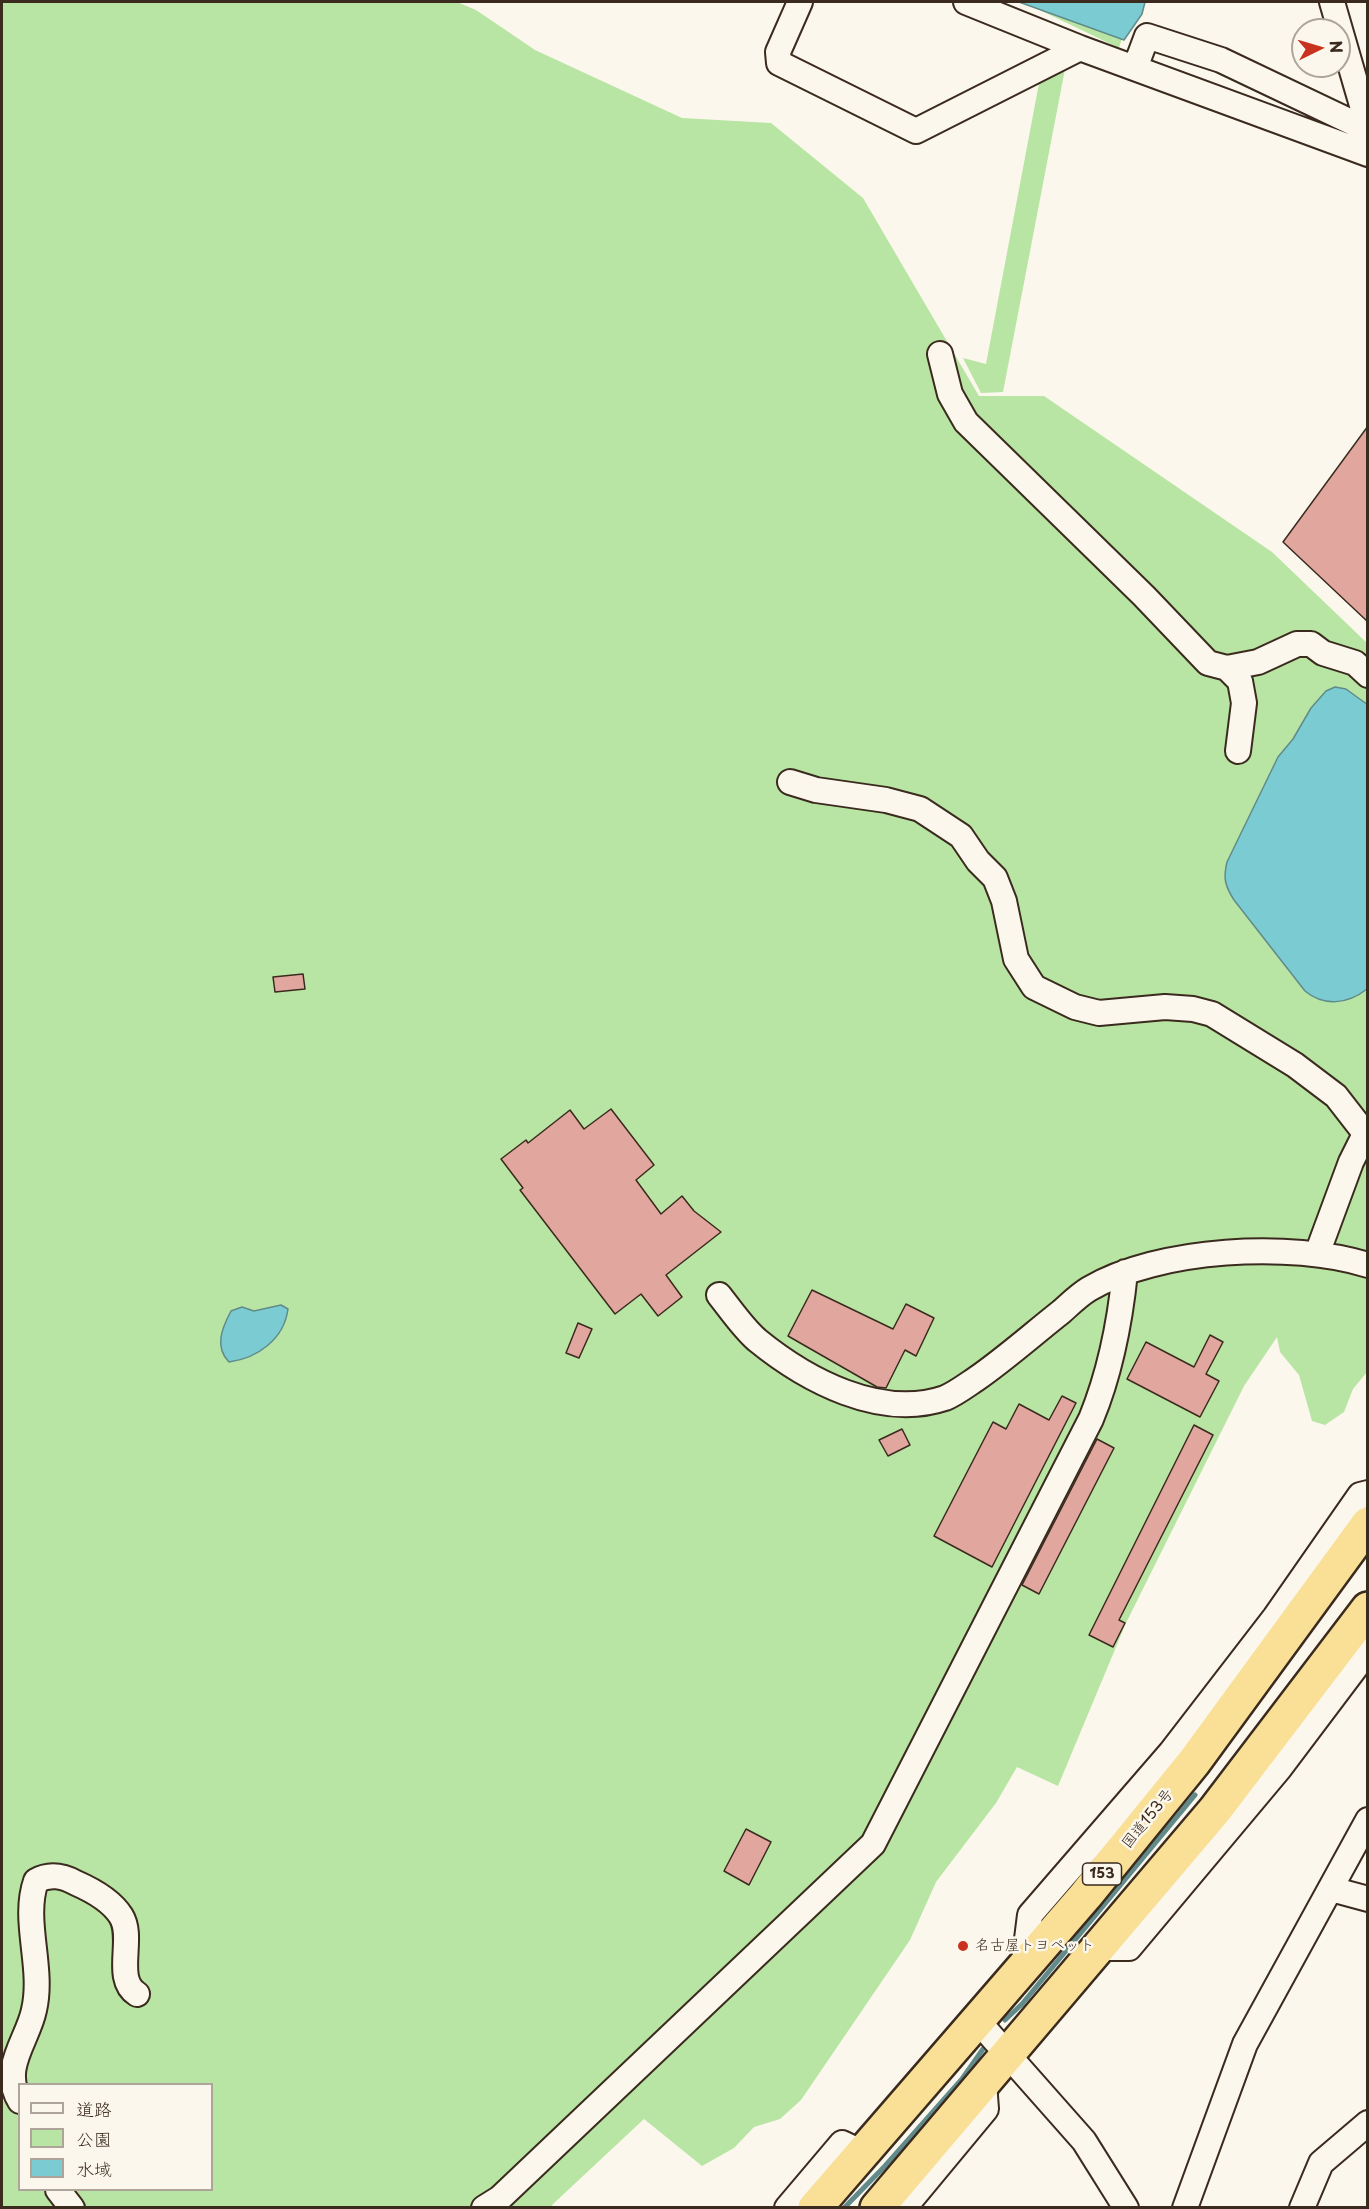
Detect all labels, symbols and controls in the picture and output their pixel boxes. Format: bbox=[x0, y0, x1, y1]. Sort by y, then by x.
north arrow bbox=[1291, 18, 1351, 78]
text: N bbox=[1324, 39, 1349, 54]
street label: 国道153号 bbox=[1119, 1786, 1177, 1852]
road number: 153 bbox=[1082, 1863, 1122, 1885]
place label: 名古屋トヨペット bbox=[975, 1937, 1095, 1955]
marker: 名古屋トヨペット bbox=[956, 1939, 970, 1953]
legend bbox=[18, 2083, 213, 2191]
text: 道路 bbox=[76, 2095, 112, 2122]
text: 公園 bbox=[76, 2125, 112, 2152]
text: 水域 bbox=[76, 2155, 112, 2182]

